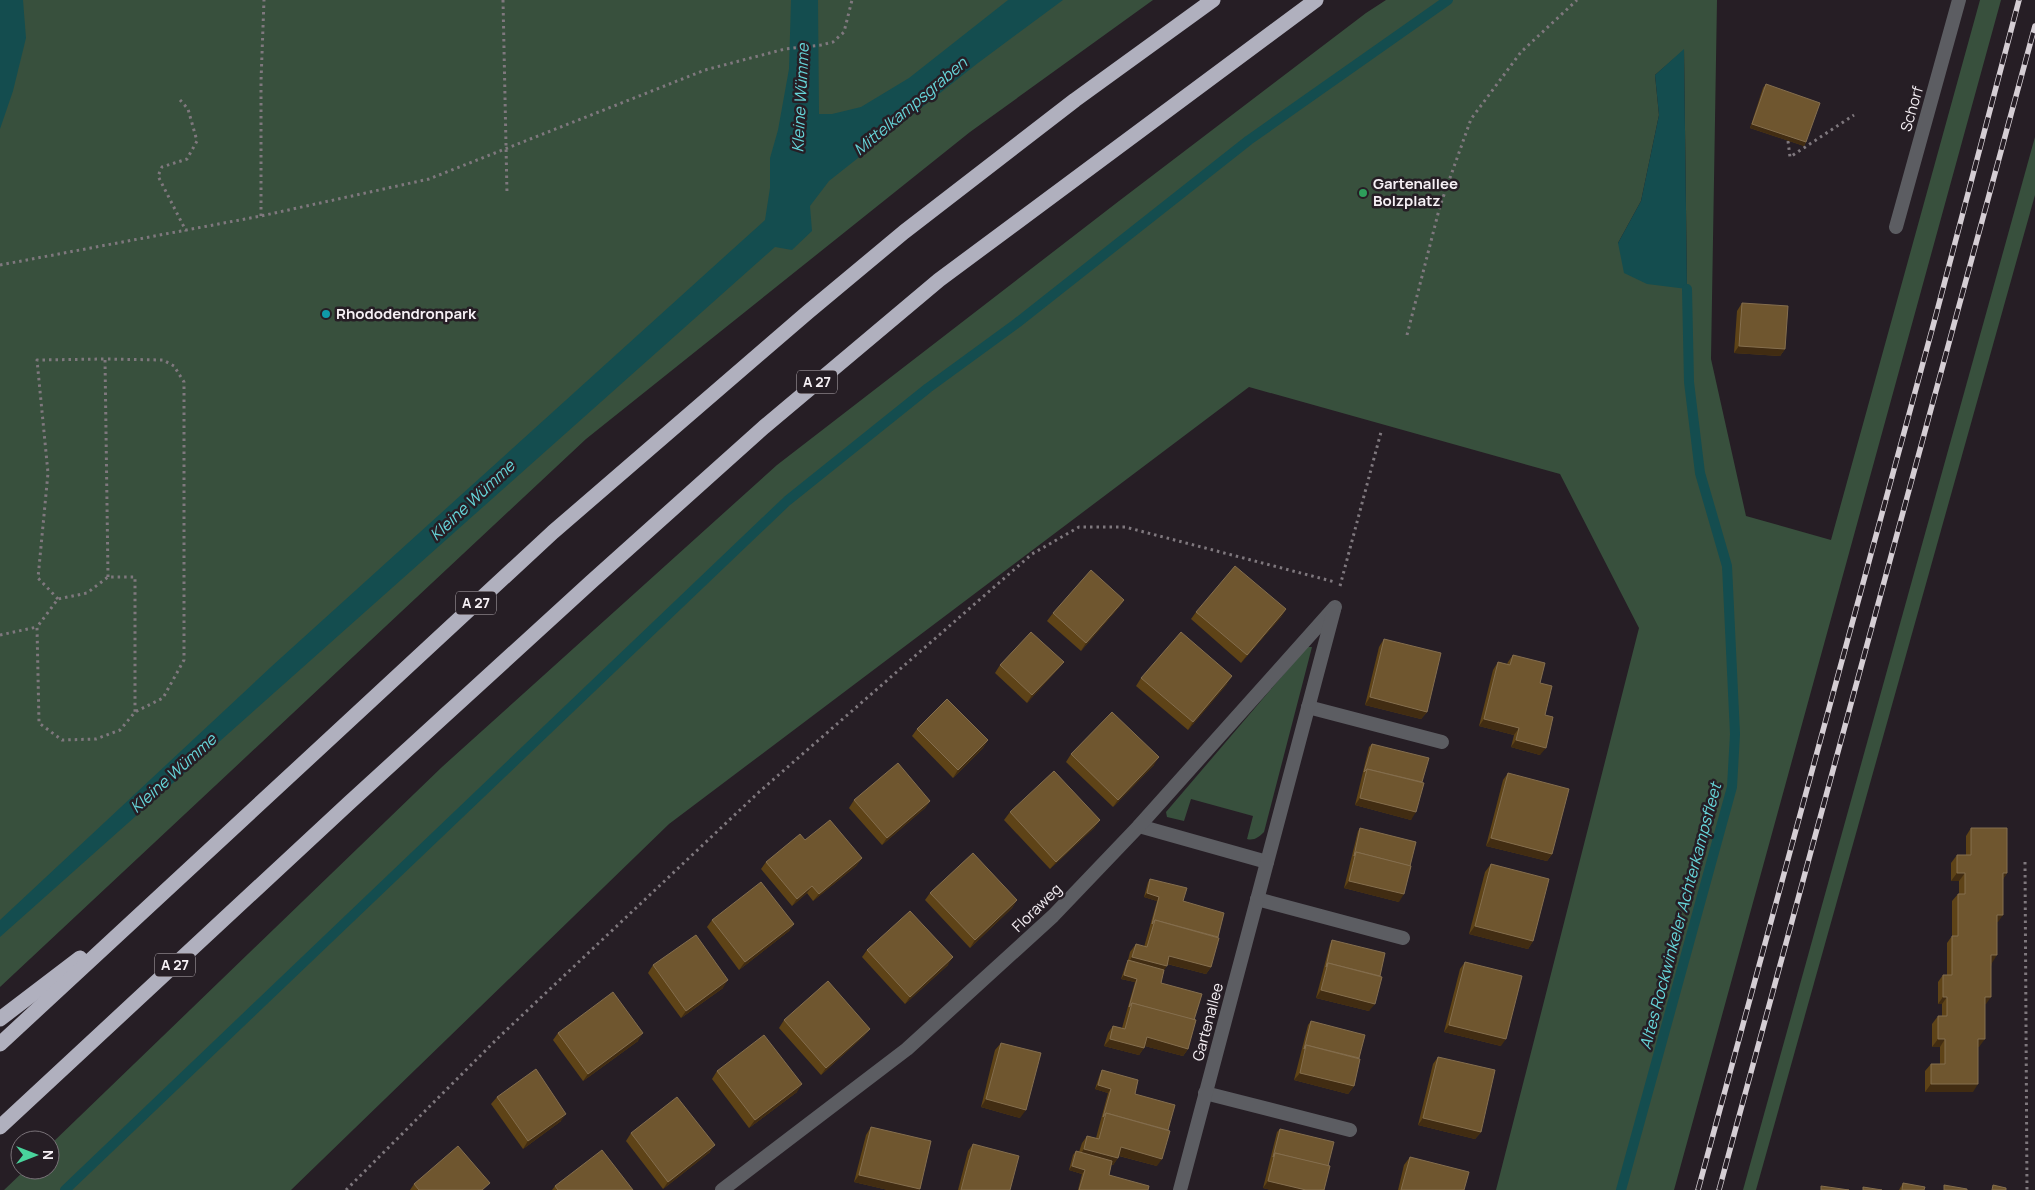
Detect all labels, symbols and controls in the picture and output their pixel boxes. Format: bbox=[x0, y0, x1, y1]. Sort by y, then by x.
water label: Kleine Wümme bbox=[786, 41, 814, 153]
water label: Mittelkampsgraben bbox=[848, 52, 972, 160]
street label: Schorf bbox=[1895, 83, 1928, 134]
place label: Gartenallee Bolzplatz bbox=[1373, 173, 1458, 211]
marker: Gartenallee Bolzplatz bbox=[1357, 187, 1369, 199]
place label: Rhododendronpark bbox=[336, 303, 477, 324]
marker: Rhododendronpark bbox=[320, 308, 332, 320]
road number: A 27 bbox=[797, 371, 837, 394]
water label: Kleine Wümme bbox=[425, 454, 520, 545]
road number: A 27 bbox=[456, 592, 496, 614]
water label: Kleine Wümme bbox=[125, 727, 222, 818]
water label: Altes Rockwinkeler Achterkampsfleet bbox=[1634, 779, 1727, 1052]
street label: Floraweg bbox=[1007, 879, 1066, 937]
road number: A 27 bbox=[155, 954, 195, 976]
street label: Gartenallee bbox=[1187, 980, 1228, 1063]
north arrow bbox=[10, 1130, 60, 1180]
text: N bbox=[39, 1150, 58, 1160]

